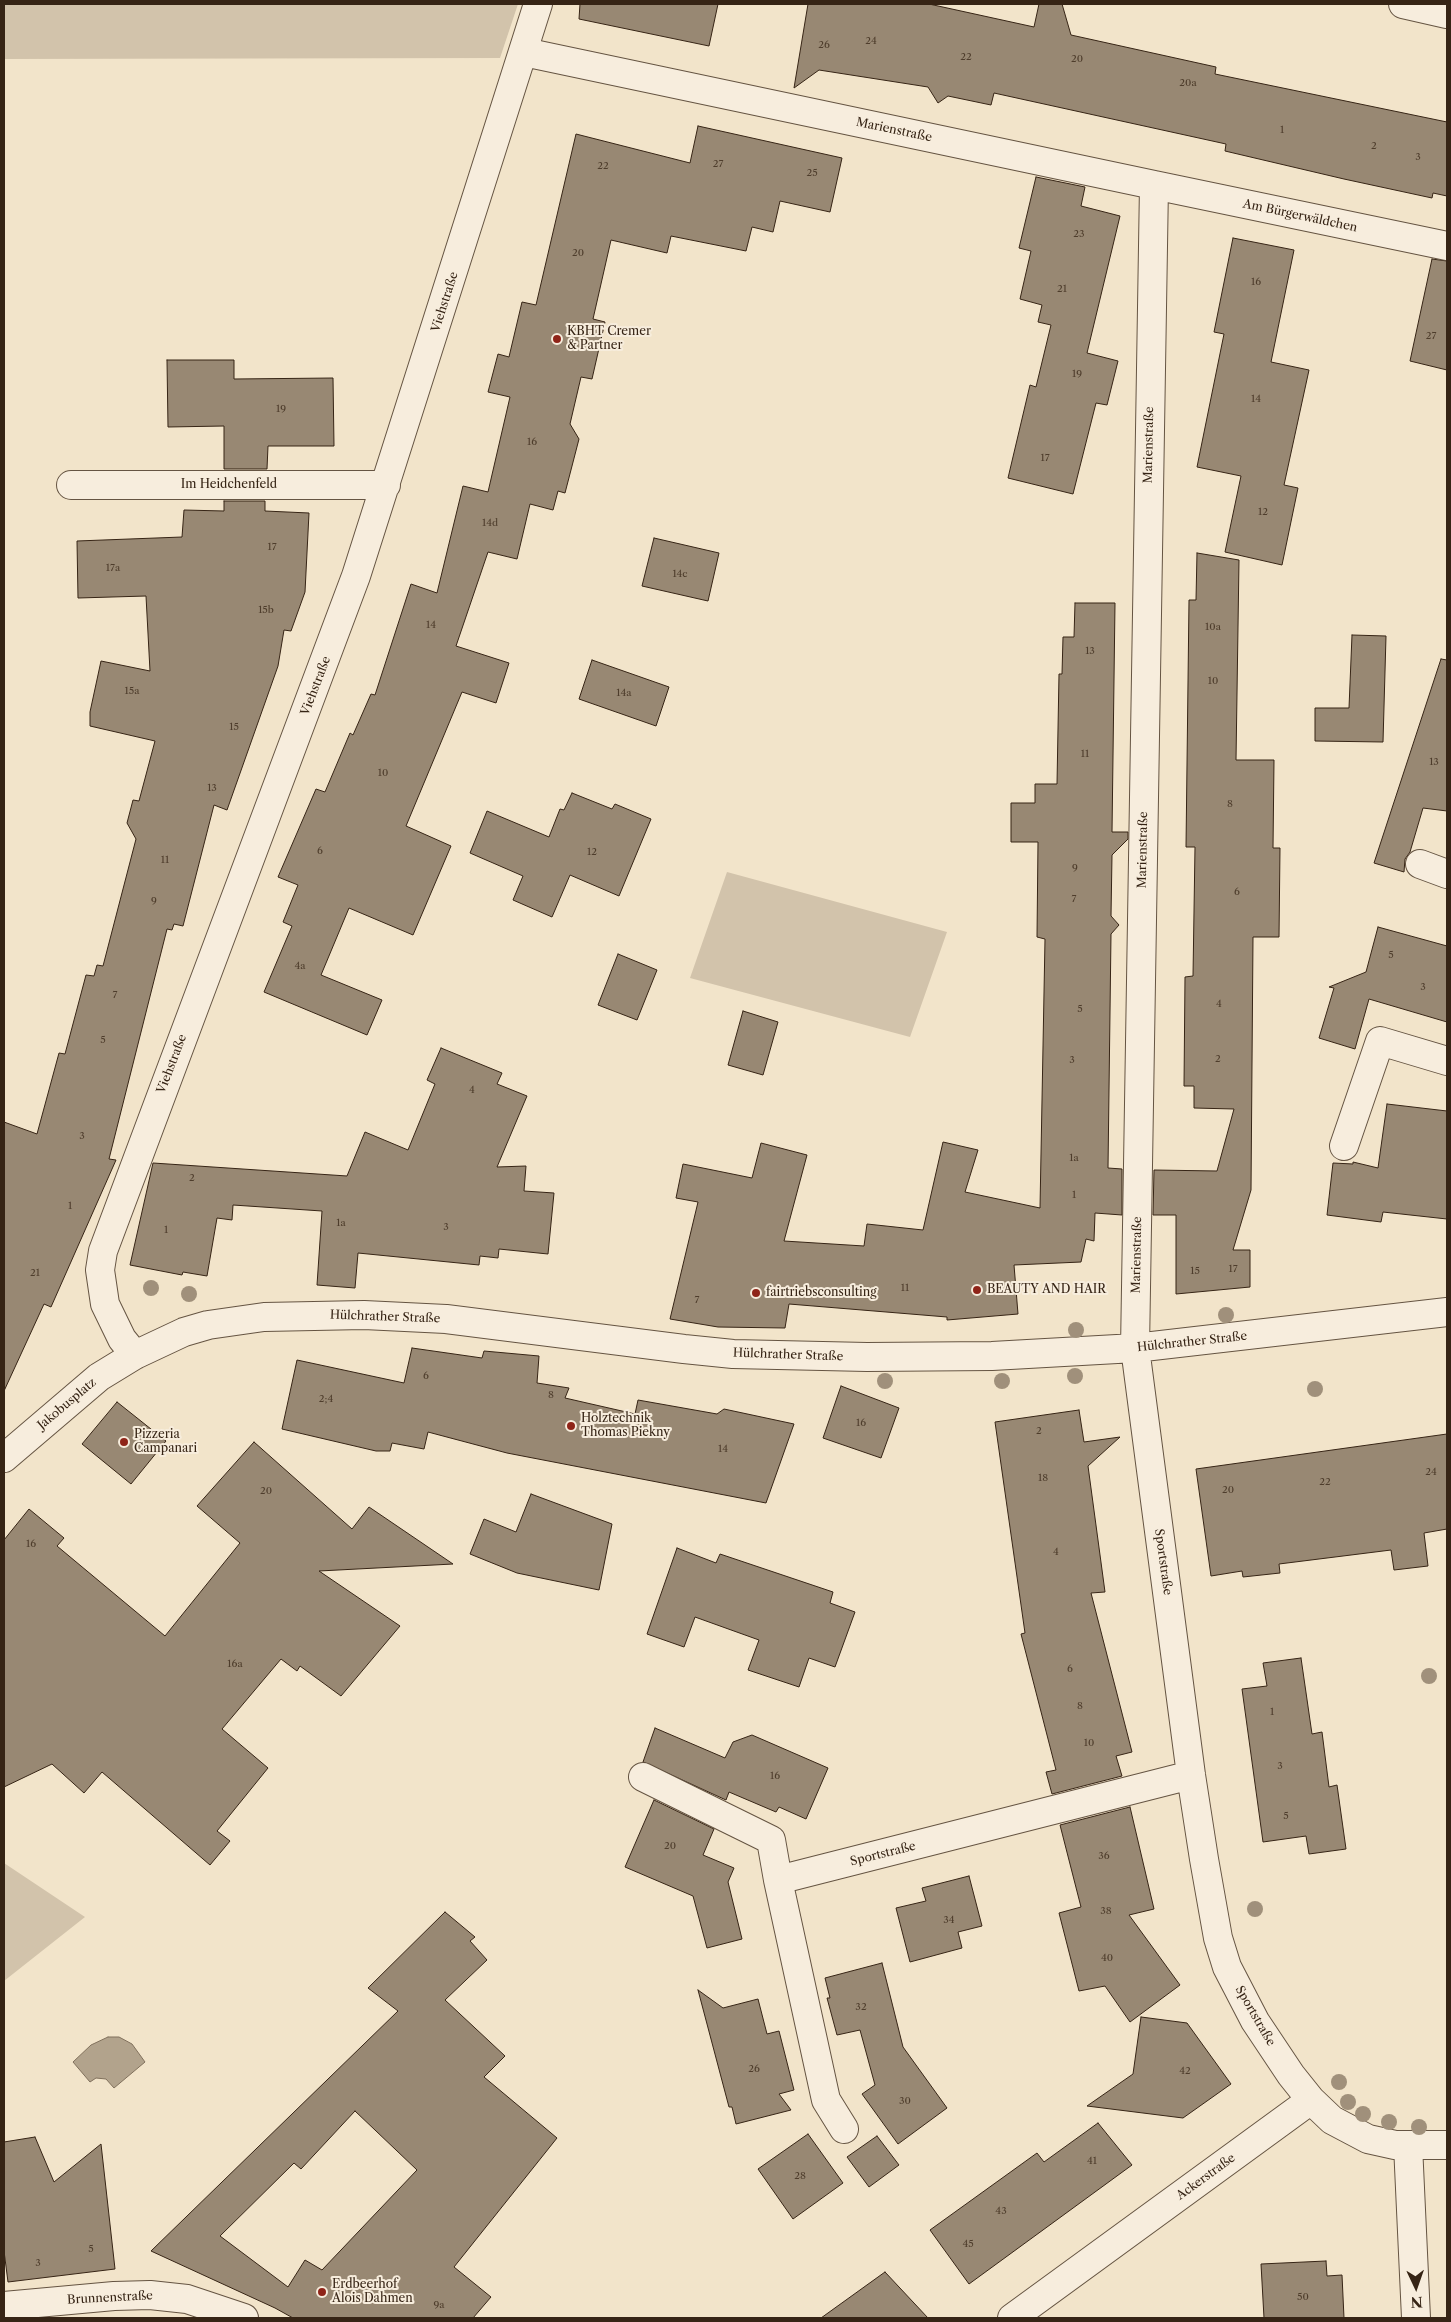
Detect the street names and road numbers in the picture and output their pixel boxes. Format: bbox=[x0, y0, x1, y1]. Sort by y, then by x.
street label: Marienstraße bbox=[855, 115, 933, 145]
street label: Am Bürgerwäldchen bbox=[1241, 197, 1359, 235]
street label: Viehstraße bbox=[429, 270, 461, 334]
street label: Marienstraße bbox=[1141, 406, 1157, 484]
street label: Im Heidchenfeld bbox=[181, 478, 277, 492]
street label: Viehstraße bbox=[298, 654, 334, 718]
street label: Marienstraße bbox=[1135, 811, 1151, 889]
street label: Viehstraße bbox=[154, 1032, 190, 1096]
street label: Marienstraße bbox=[1129, 1216, 1145, 1294]
street label: Hülchrather Straße bbox=[330, 1308, 440, 1326]
street label: Hülchrather Straße bbox=[1136, 1329, 1248, 1355]
street label: Hülchrather Straße bbox=[733, 1346, 843, 1364]
street label: Jakobusplatz bbox=[35, 1375, 99, 1433]
street label: Sportstraße bbox=[1151, 1528, 1175, 1596]
street label: Sportstraße bbox=[849, 1839, 917, 1869]
street label: Sportstraße bbox=[1232, 1983, 1278, 2049]
street label: Ackerstraße bbox=[1174, 2151, 1238, 2203]
street label: Brunnenstraße bbox=[67, 2289, 153, 2307]

